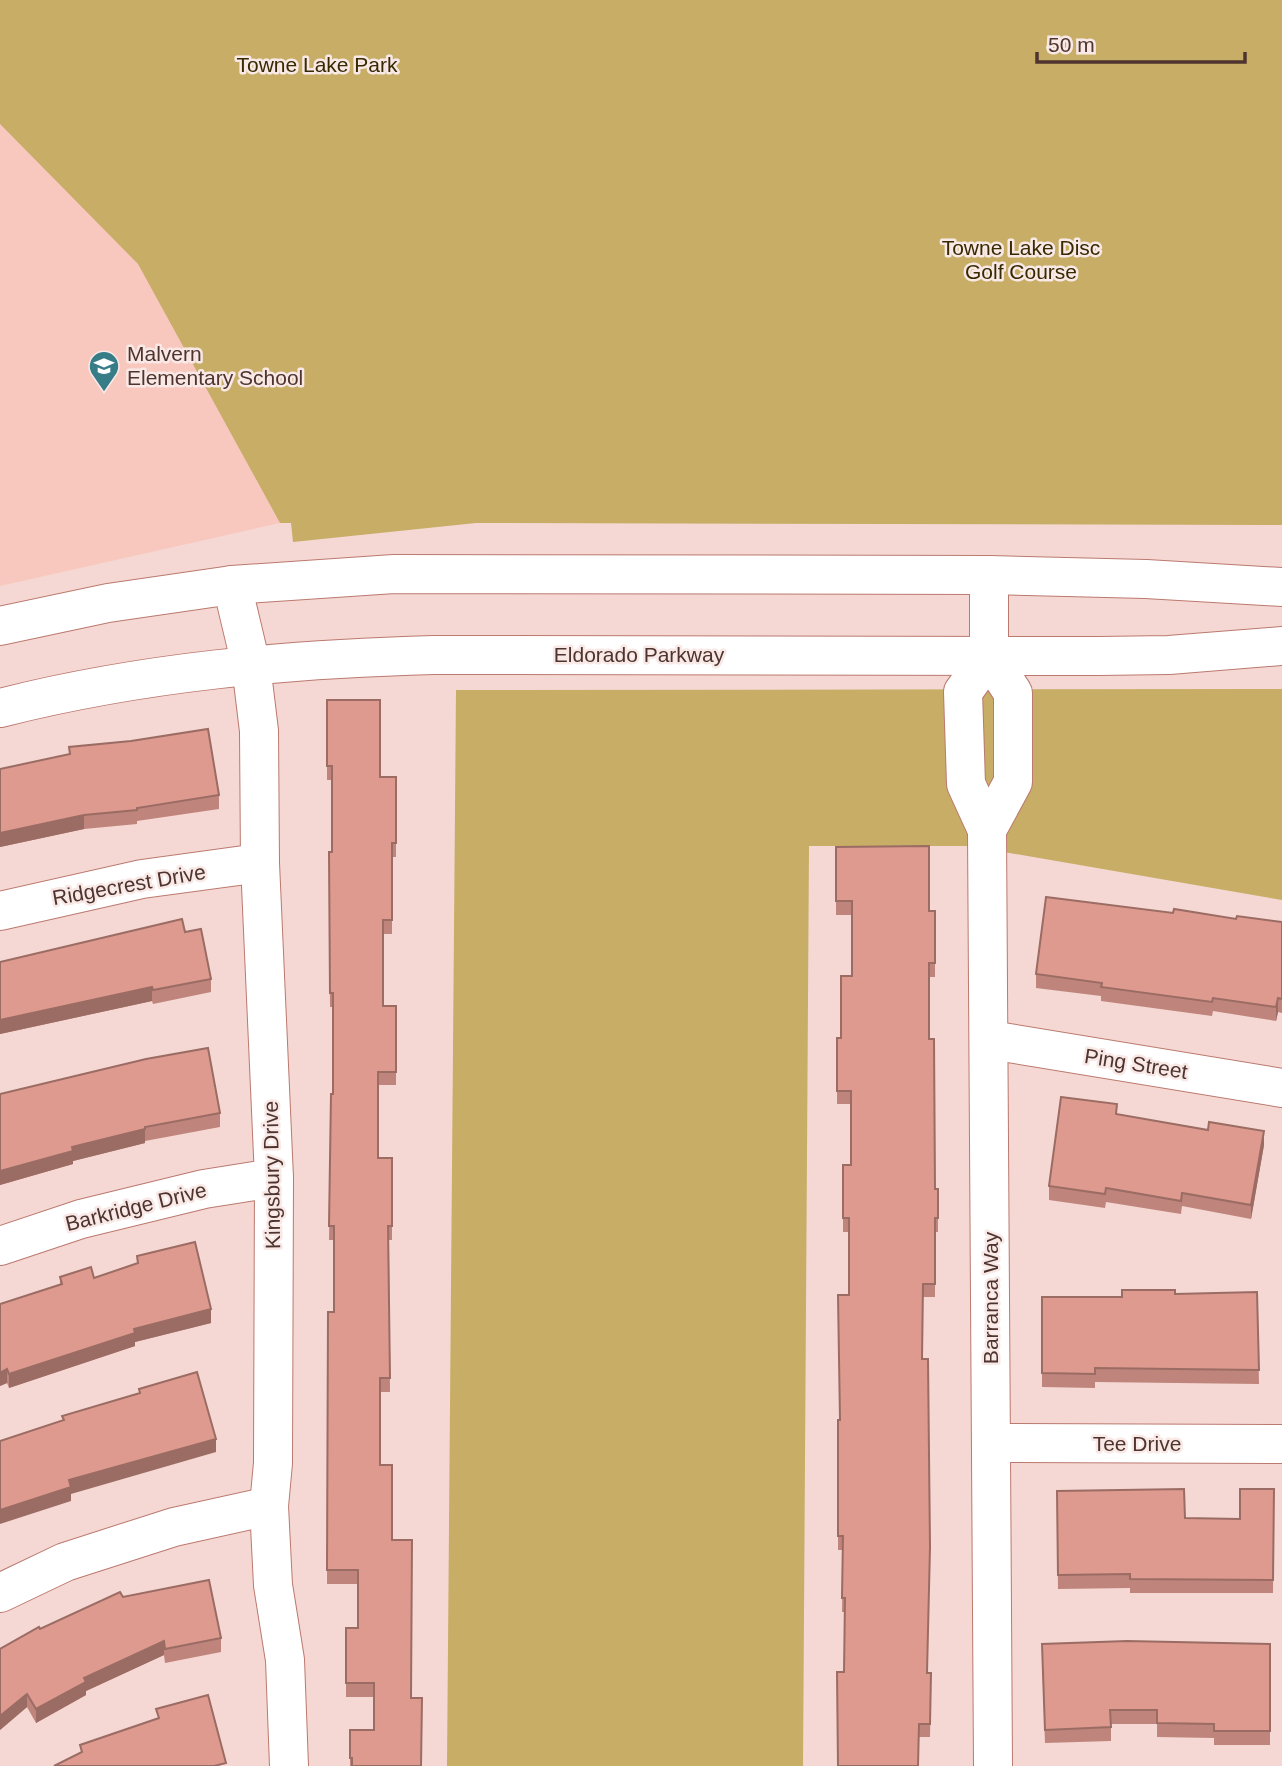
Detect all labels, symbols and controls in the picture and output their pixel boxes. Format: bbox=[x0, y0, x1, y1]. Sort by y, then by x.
scale bar bbox=[1037, 21, 1245, 65]
text: 50 m bbox=[1048, 33, 1095, 56]
park label: Towne Lake Park bbox=[236, 53, 398, 76]
park label: Towne Lake Disc Golf Course bbox=[942, 236, 1100, 283]
place label: Malvern Elementary School bbox=[127, 342, 303, 389]
school or university icon: Malvern Elementary School bbox=[87, 349, 121, 393]
street label: Eldorado Parkway bbox=[554, 643, 725, 666]
street label: Ridgecrest Drive bbox=[50, 860, 207, 909]
street label: Ping Street bbox=[1083, 1044, 1189, 1083]
street label: Kingsbury Drive bbox=[259, 1101, 284, 1249]
street label: Barkridge Drive bbox=[63, 1178, 209, 1235]
street label: Barranca Way bbox=[979, 1231, 1002, 1364]
street label: Tee Drive bbox=[1093, 1432, 1181, 1455]

